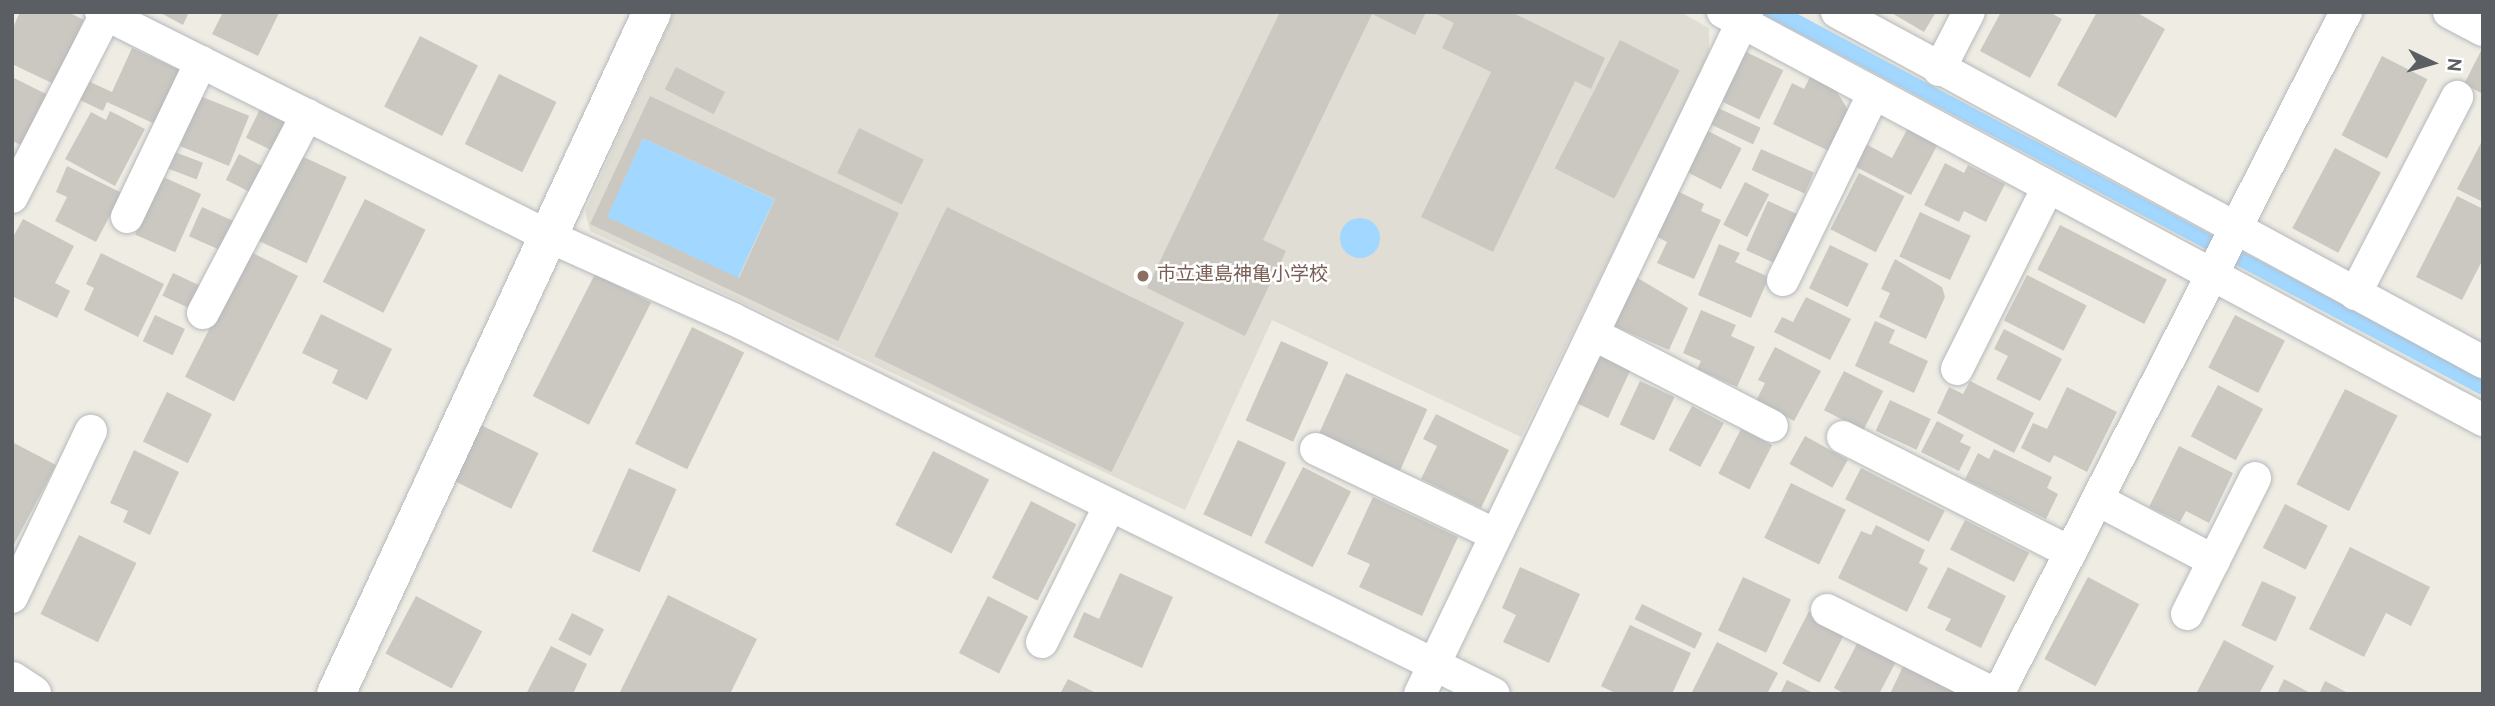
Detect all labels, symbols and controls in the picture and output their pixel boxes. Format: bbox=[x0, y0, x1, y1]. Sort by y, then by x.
north arrow bbox=[2397, 28, 2467, 98]
text: N bbox=[2440, 57, 2465, 73]
place label: 市立連島神亀小学校 bbox=[1157, 265, 1328, 287]
marker: 市立連島神亀小学校 bbox=[1135, 268, 1151, 284]

